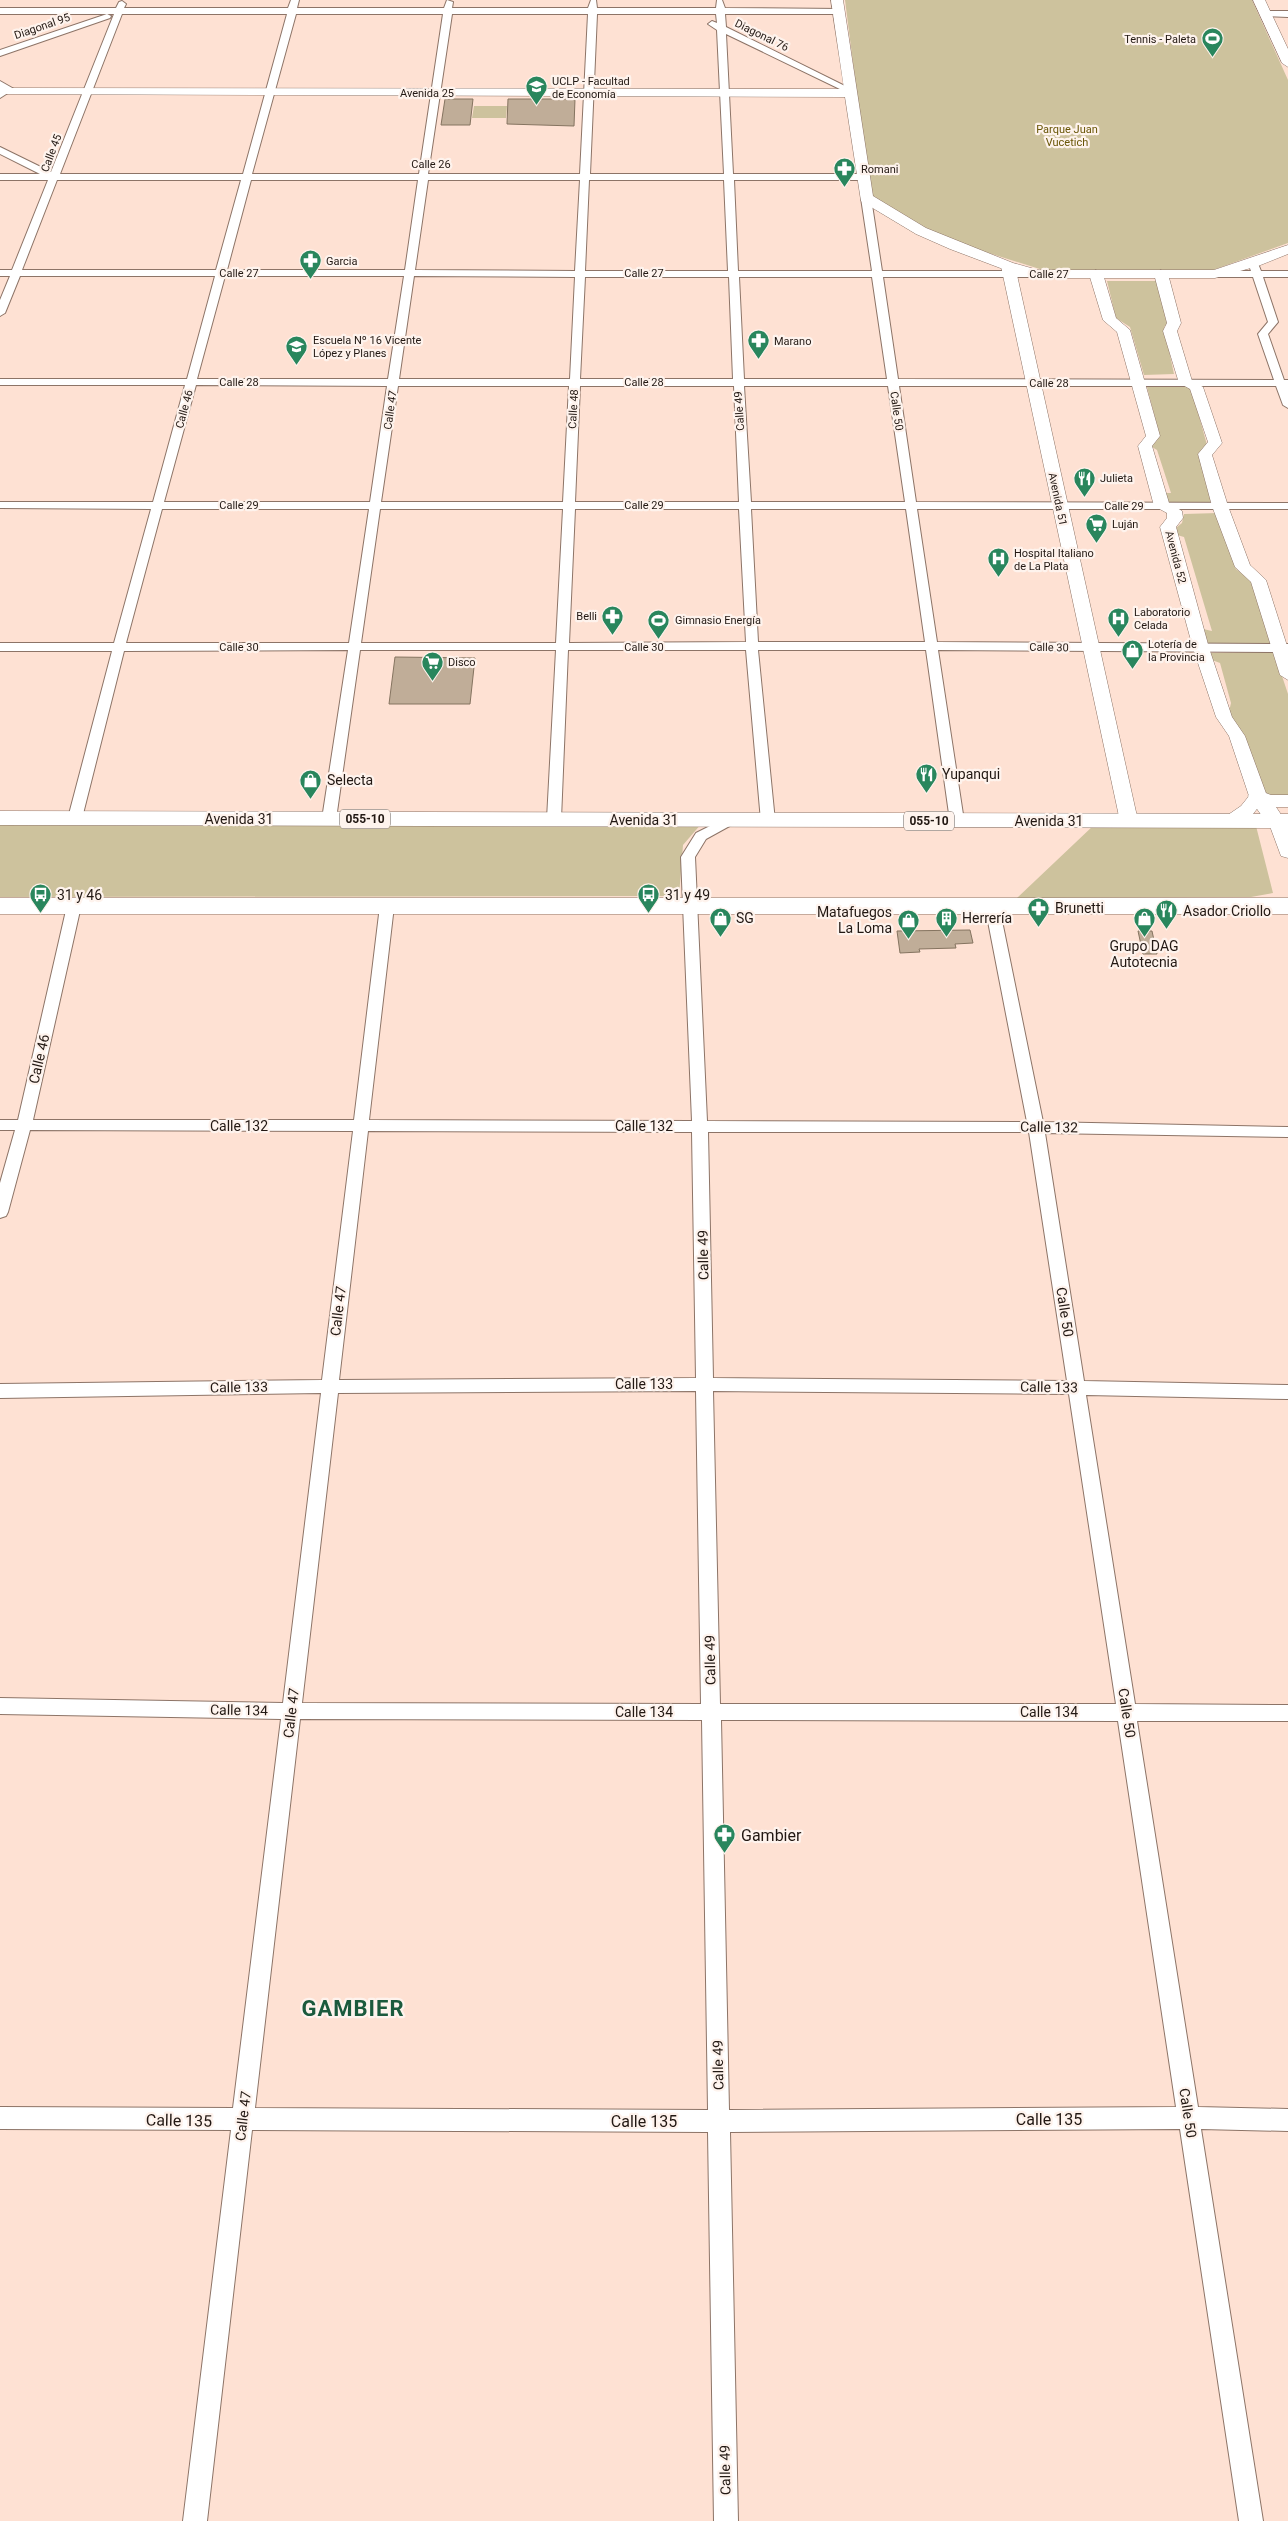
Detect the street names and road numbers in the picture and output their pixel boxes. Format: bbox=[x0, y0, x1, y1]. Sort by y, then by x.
street label: Diagonal 95 bbox=[13, 11, 72, 42]
street label: Diagonal 76 bbox=[733, 17, 791, 54]
street label: Avenida 25 bbox=[400, 87, 454, 100]
street label: Calle 45 bbox=[38, 132, 65, 174]
street label: Calle 26 bbox=[411, 158, 451, 171]
street label: Calle 27 bbox=[219, 267, 259, 280]
street label: Calle 27 bbox=[624, 267, 664, 280]
street label: Calle 27 bbox=[1029, 268, 1069, 281]
street label: Calle 28 bbox=[219, 376, 259, 389]
street label: Calle 28 bbox=[624, 376, 664, 389]
street label: Calle 28 bbox=[1029, 377, 1069, 390]
street label: Calle 46 bbox=[173, 388, 196, 430]
street label: Calle 48 bbox=[566, 389, 581, 429]
street label: Calle 47 bbox=[381, 390, 400, 430]
street label: Calle 49 bbox=[732, 391, 747, 431]
street label: Calle 50 bbox=[887, 391, 906, 431]
street label: Avenida 51 bbox=[1046, 471, 1069, 527]
street label: Calle 29 bbox=[219, 499, 259, 512]
street label: Calle 29 bbox=[624, 499, 664, 512]
street label: Calle 29 bbox=[1104, 500, 1144, 513]
street label: Avenida 52 bbox=[1162, 529, 1189, 585]
street label: Calle 30 bbox=[219, 641, 259, 654]
street label: Calle 30 bbox=[624, 641, 664, 654]
street label: Calle 30 bbox=[1029, 641, 1069, 654]
road number: 055-10 bbox=[340, 810, 390, 829]
street label: Avenida 31 bbox=[205, 811, 273, 827]
road number: 055-10 bbox=[904, 811, 954, 830]
street label: Avenida 31 bbox=[610, 812, 678, 828]
street label: Avenida 31 bbox=[1015, 813, 1083, 829]
street label: Calle 46 bbox=[26, 1033, 52, 1085]
street label: Calle 132 bbox=[210, 1118, 268, 1134]
street label: Calle 132 bbox=[615, 1118, 673, 1134]
street label: Calle 132 bbox=[1020, 1118, 1078, 1136]
street label: Calle 49 bbox=[695, 1230, 711, 1280]
street label: Calle 47 bbox=[327, 1285, 349, 1337]
street label: Calle 50 bbox=[1053, 1286, 1077, 1338]
street label: Calle 133 bbox=[615, 1376, 673, 1392]
street label: Calle 133 bbox=[210, 1378, 268, 1396]
street label: Calle 133 bbox=[1020, 1378, 1078, 1396]
street label: Calle 49 bbox=[702, 1635, 718, 1685]
street label: Calle 47 bbox=[280, 1687, 302, 1739]
street label: Calle 50 bbox=[1115, 1687, 1139, 1739]
street label: Calle 134 bbox=[210, 1701, 268, 1719]
street label: Calle 134 bbox=[615, 1704, 673, 1720]
street label: Calle 134 bbox=[1020, 1704, 1078, 1720]
street label: Calle 49 bbox=[710, 2040, 726, 2090]
street label: Calle 50 bbox=[1176, 2087, 1200, 2139]
street label: Calle 47 bbox=[232, 2090, 254, 2142]
street label: Calle 135 bbox=[146, 2110, 212, 2131]
street label: Calle 135 bbox=[1016, 2110, 1082, 2129]
street label: Calle 135 bbox=[611, 2112, 677, 2131]
street label: Calle 49 bbox=[717, 2445, 733, 2495]

